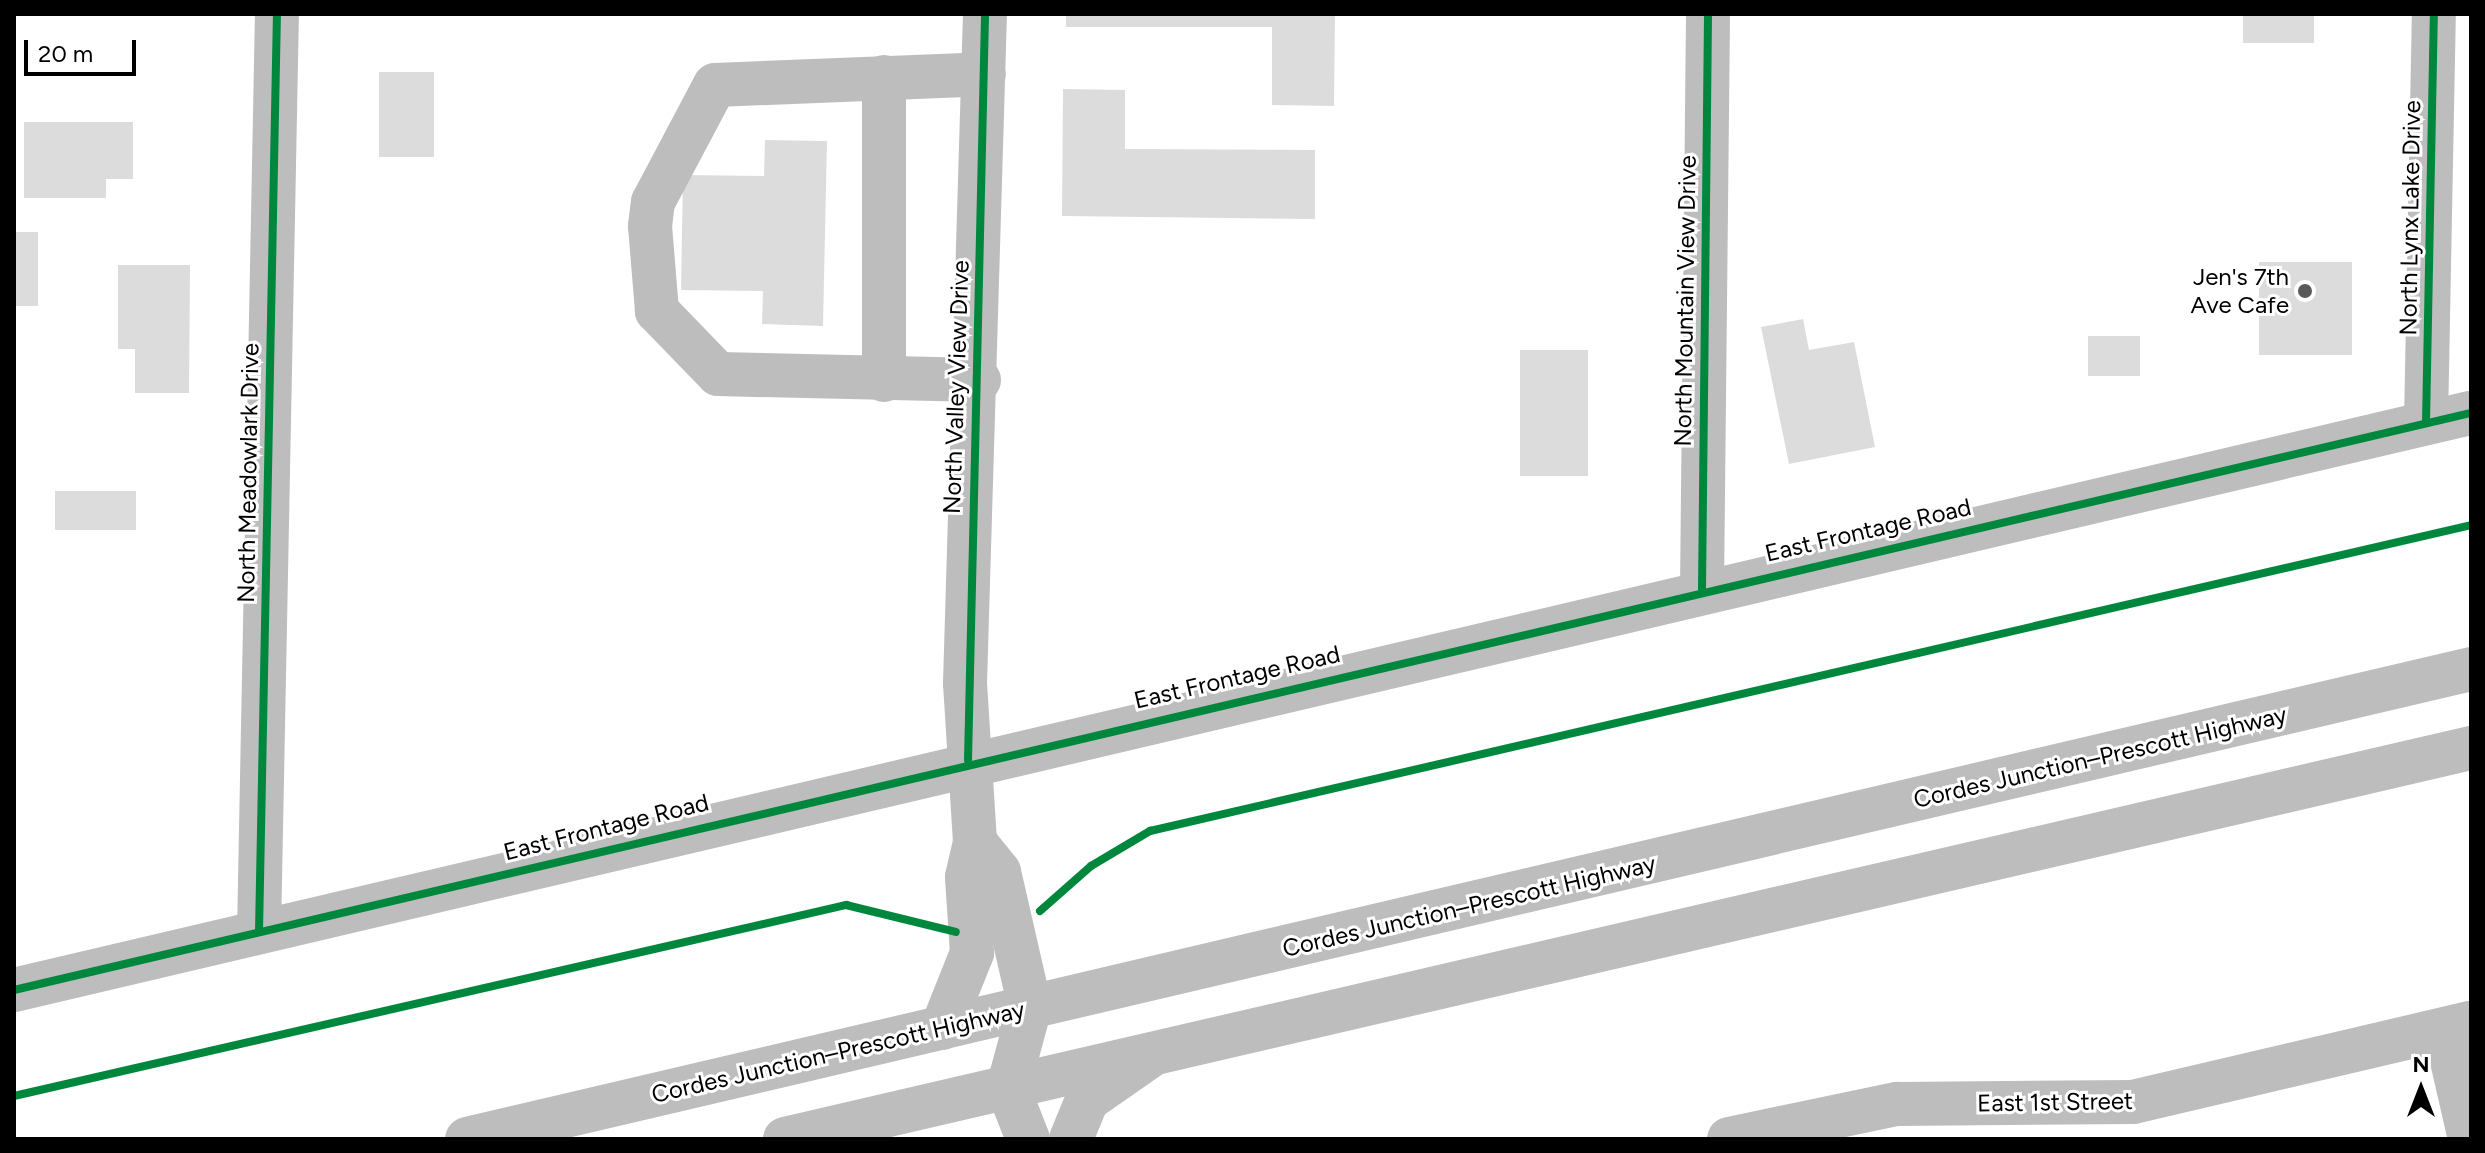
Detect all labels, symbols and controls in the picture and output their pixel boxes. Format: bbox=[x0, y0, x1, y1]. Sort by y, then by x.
scale bar bbox=[28, 24, 140, 74]
text: 20 m bbox=[38, 39, 93, 68]
street label: North Lynx Lake Drive bbox=[2394, 100, 2426, 336]
street label: North Mountain View Drive bbox=[1668, 155, 1702, 447]
street label: North Valley View Drive bbox=[937, 260, 975, 514]
place label: Jen's 7th Ave Cafe bbox=[2190, 263, 2289, 319]
marker: Jen's 7th Ave Cafe bbox=[2296, 282, 2314, 300]
street label: North Meadowlark Drive bbox=[231, 343, 265, 603]
street label: East Frontage Road bbox=[1762, 492, 1974, 568]
street label: East Frontage Road bbox=[1131, 639, 1343, 715]
street label: Cordes Junction–Prescott Highway bbox=[1911, 700, 2289, 814]
street label: East Frontage Road bbox=[500, 788, 712, 866]
street label: Cordes Junction–Prescott Highway bbox=[1280, 849, 1658, 963]
street label: Cordes Junction–Prescott Highway bbox=[649, 995, 1027, 1109]
north arrow bbox=[2381, 1049, 2461, 1129]
text: N bbox=[2412, 1051, 2430, 1078]
street label: East 1st Street bbox=[1977, 1086, 2133, 1118]

